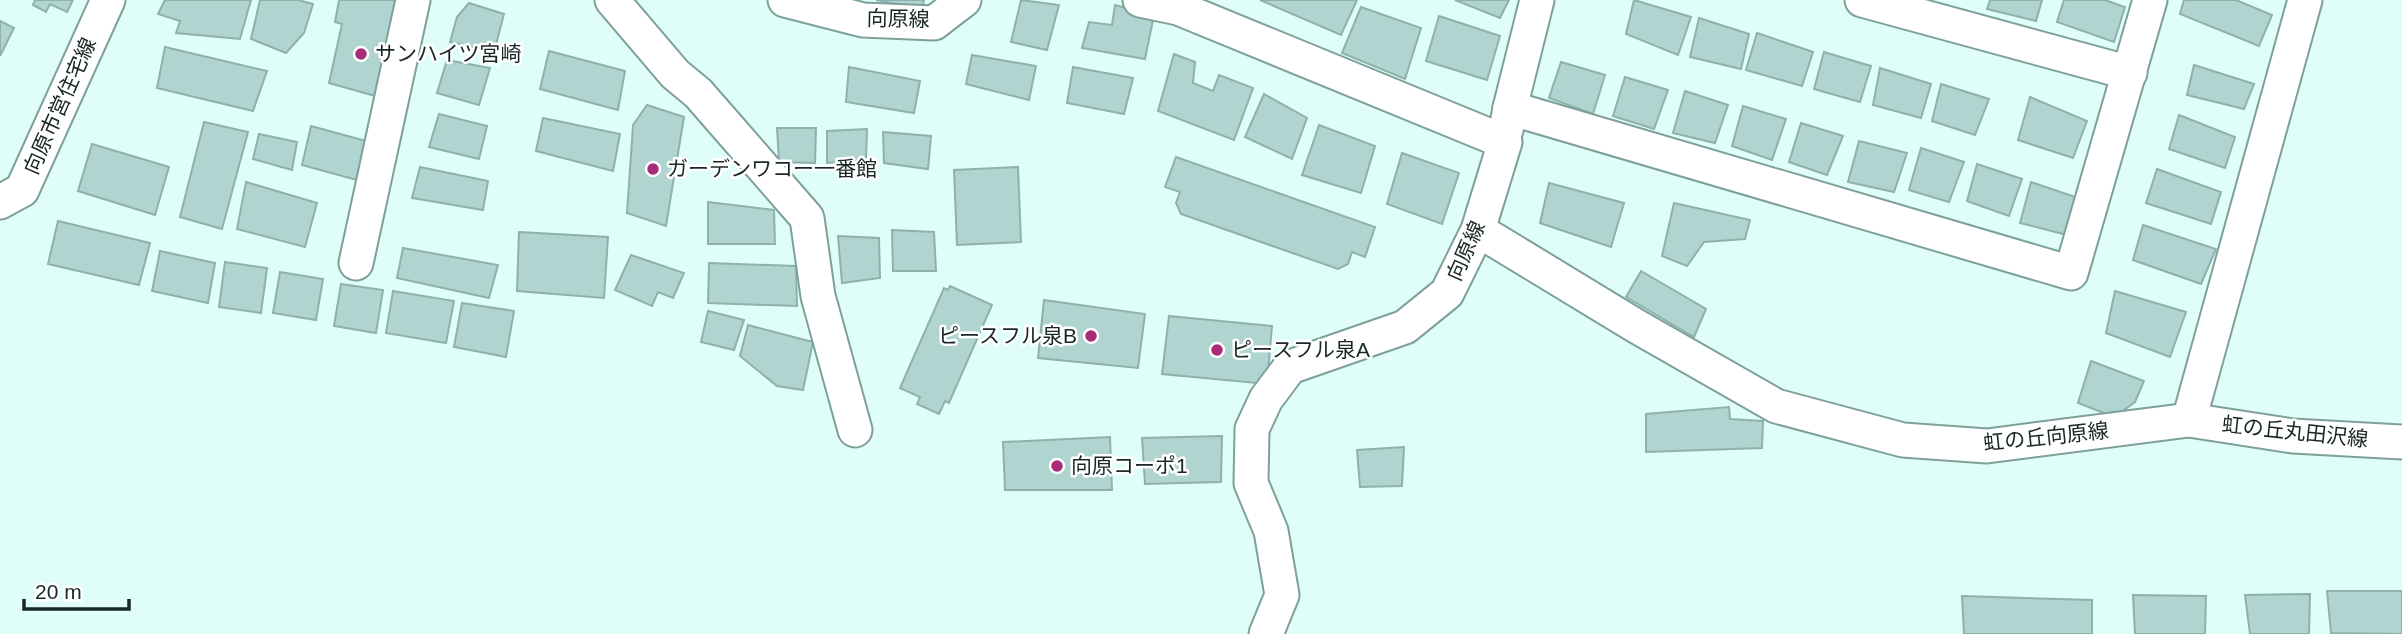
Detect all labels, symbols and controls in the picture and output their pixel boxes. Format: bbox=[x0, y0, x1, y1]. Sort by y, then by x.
street label: 向原線 bbox=[866, 6, 930, 31]
street label: 向原市営住宅線 bbox=[19, 34, 100, 178]
place label: サンハイツ宮崎 bbox=[375, 42, 522, 65]
marker: サンハイツ宮崎 bbox=[353, 46, 369, 62]
place label: ガーデンワコー一番館 bbox=[667, 157, 877, 180]
marker: ガーデンワコー一番館 bbox=[645, 161, 661, 177]
street label: 向原線 bbox=[1442, 217, 1489, 284]
place label: ピースフル泉B bbox=[938, 324, 1077, 347]
marker: ピースフル泉B bbox=[1083, 328, 1099, 344]
place label: ピースフル泉A bbox=[1231, 338, 1370, 361]
marker: ピースフル泉A bbox=[1209, 342, 1225, 358]
street label: 虹の丘丸田沢線 bbox=[2221, 412, 2369, 451]
street label: 虹の丘向原線 bbox=[1982, 418, 2110, 455]
place label: 向原コーポ1 bbox=[1071, 454, 1188, 477]
marker: 向原コーポ1 bbox=[1049, 458, 1065, 474]
scale bar bbox=[24, 568, 130, 612]
text: 20 m bbox=[35, 580, 82, 603]

